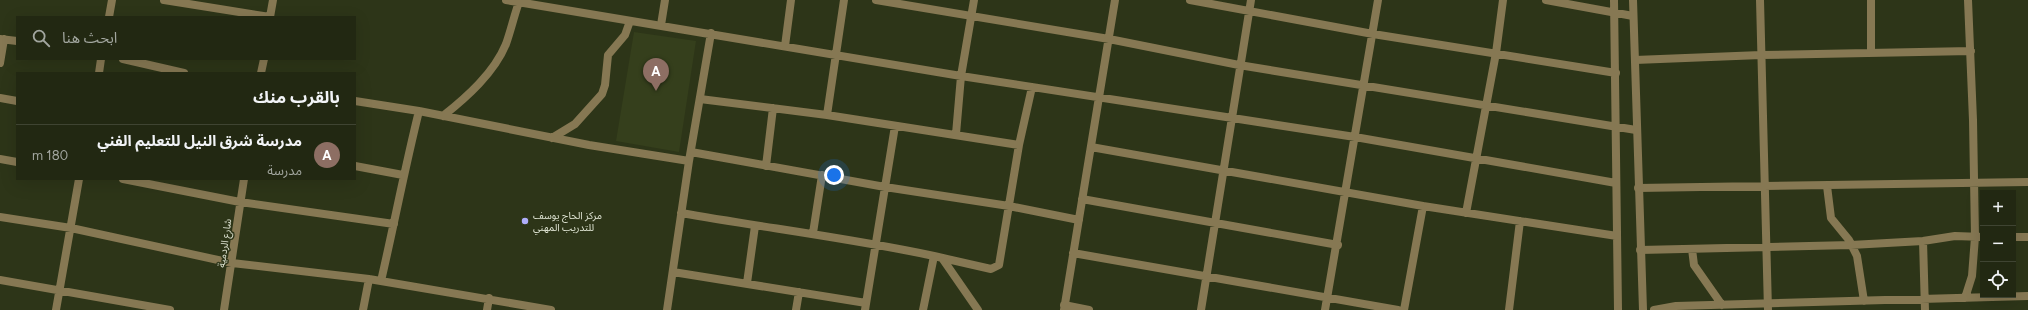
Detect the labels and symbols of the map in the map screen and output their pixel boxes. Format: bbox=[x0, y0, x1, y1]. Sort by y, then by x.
pin: A bbox=[643, 58, 669, 91]
your location bbox=[824, 165, 844, 185]
place label: مركز الحاج يوسف للتدريب المهني bbox=[533, 209, 602, 235]
marker: مركز الحاج يوسف للتدريب المهني bbox=[520, 216, 530, 226]
street label: شارع الردمية bbox=[215, 218, 235, 268]

